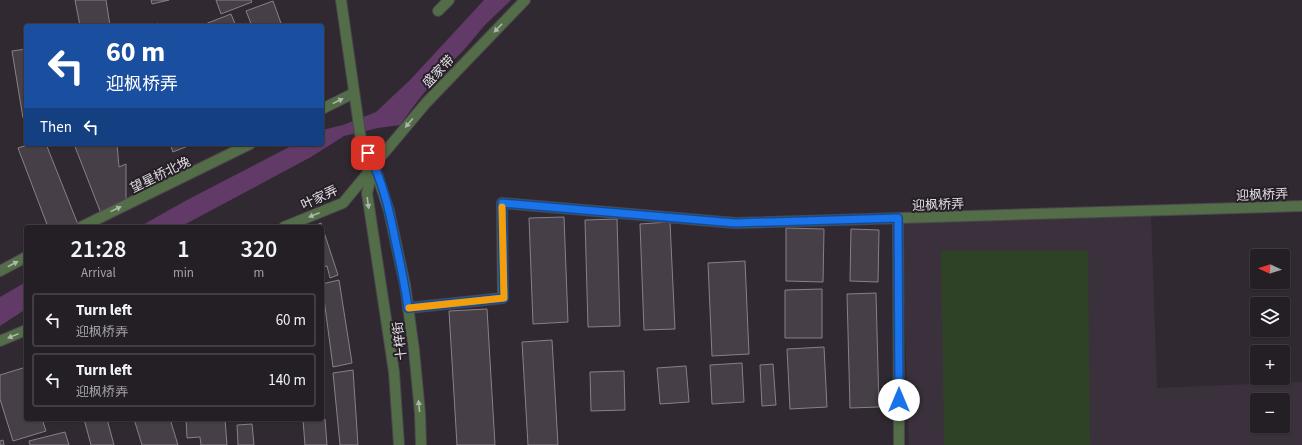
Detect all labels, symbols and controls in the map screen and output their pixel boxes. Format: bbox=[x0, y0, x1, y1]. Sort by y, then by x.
one-way arrow bbox=[493, 23, 503, 33]
text: 60 m bbox=[106, 32, 165, 72]
icon: left bbox=[40, 40, 92, 92]
street label: 盛家带 bbox=[419, 51, 459, 92]
text: 迎枫桥弄 bbox=[106, 72, 178, 97]
one-way arrow bbox=[332, 98, 344, 104]
icon: left bbox=[80, 116, 102, 138]
text: Then bbox=[40, 117, 72, 138]
one-way arrow bbox=[405, 118, 414, 128]
pin bbox=[351, 136, 385, 170]
icon: arrive bbox=[357, 142, 379, 164]
street label: 望星桥北堍 bbox=[127, 153, 194, 197]
street label: 叶家弄 bbox=[298, 182, 341, 214]
street label: 迎枫桥弄 bbox=[1236, 185, 1288, 205]
street label: 迎枫桥弄 bbox=[912, 195, 964, 215]
one-way arrow bbox=[365, 197, 371, 209]
one-way arrow bbox=[111, 206, 122, 212]
one-way arrow bbox=[308, 212, 319, 218]
text: 21:28 bbox=[71, 232, 126, 267]
text: 1 bbox=[177, 232, 190, 267]
text: 320 bbox=[241, 232, 277, 267]
north arrow bbox=[1250, 249, 1290, 289]
map controls bbox=[1250, 249, 1290, 433]
one-way arrow bbox=[7, 260, 19, 267]
text: Arrival bbox=[81, 264, 116, 282]
text: min bbox=[173, 264, 194, 282]
text: m bbox=[254, 264, 264, 282]
button: layers bbox=[1250, 297, 1290, 337]
text: Turn left bbox=[76, 300, 132, 321]
icon: left bbox=[42, 309, 64, 331]
text: 60 m bbox=[276, 310, 306, 331]
street label: 十梓街 bbox=[389, 320, 411, 361]
text: 迎枫桥弄 bbox=[76, 323, 128, 341]
one-way arrow bbox=[6, 333, 18, 339]
button: + bbox=[1250, 345, 1290, 385]
text: Turn left bbox=[76, 360, 132, 381]
icon: left bbox=[42, 369, 64, 391]
text: 140 m bbox=[268, 370, 306, 391]
position arrow bbox=[878, 379, 920, 421]
text: 迎枫桥弄 bbox=[76, 383, 128, 401]
button: − bbox=[1250, 393, 1290, 433]
one-way arrow bbox=[416, 400, 422, 412]

